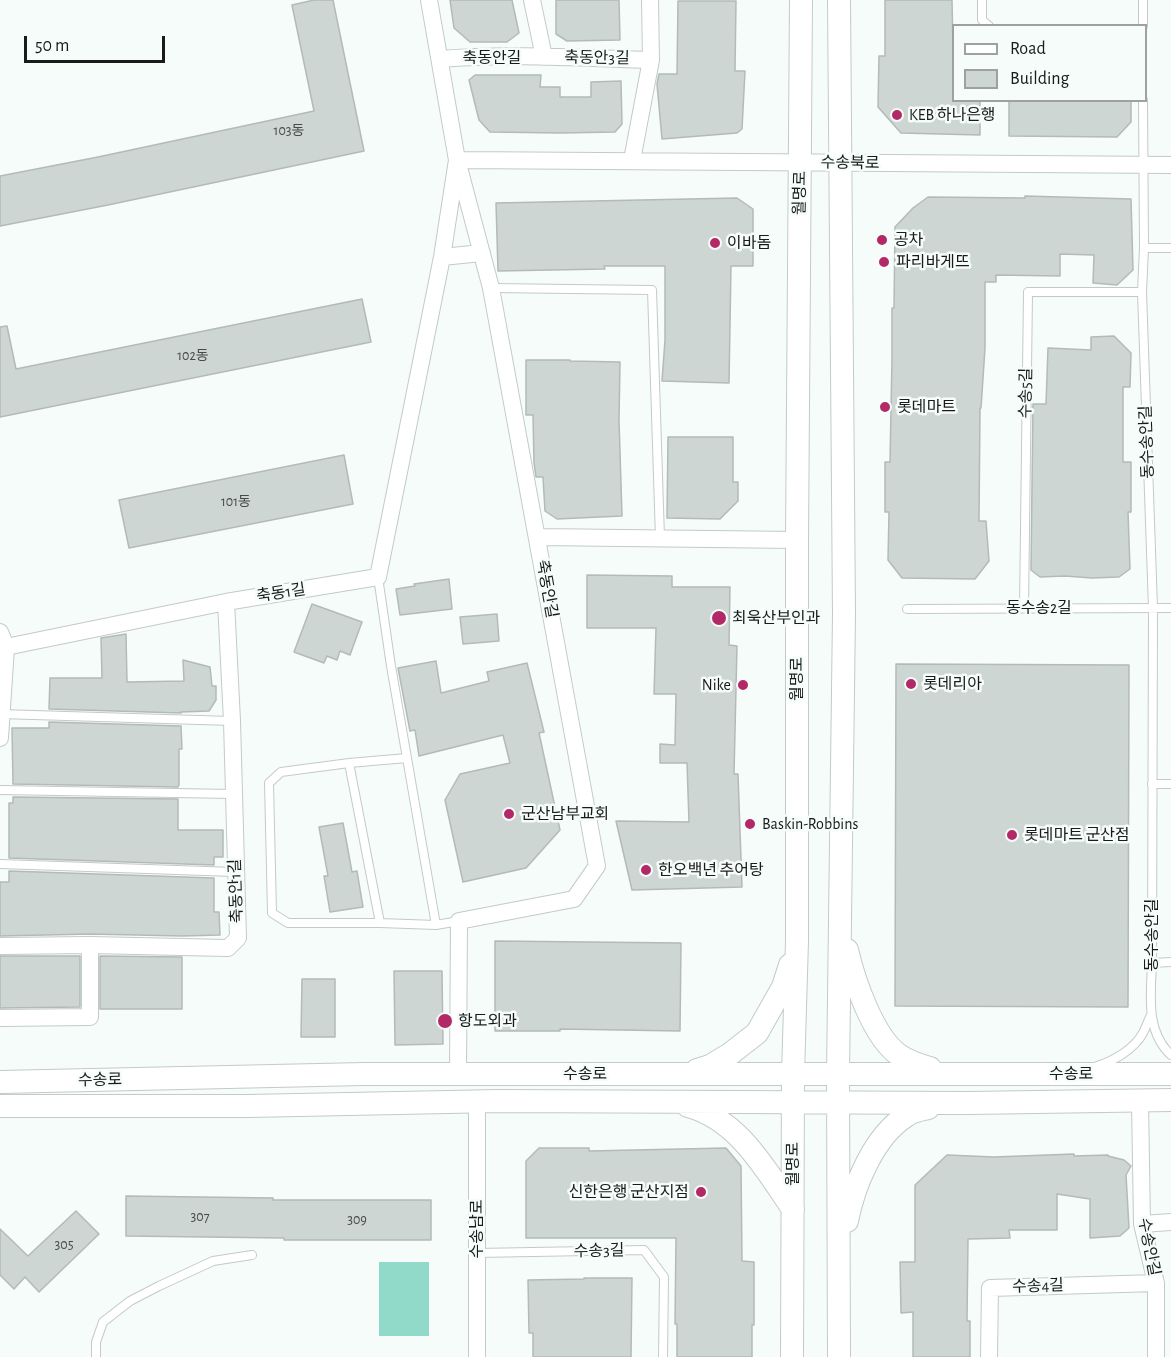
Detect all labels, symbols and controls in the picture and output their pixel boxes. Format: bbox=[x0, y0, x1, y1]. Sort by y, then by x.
scale bar bbox=[27, 24, 168, 62]
legend bbox=[952, 24, 1147, 102]
text: 50 m bbox=[35, 37, 69, 55]
text: Road bbox=[1010, 40, 1046, 58]
street label: 축동안길 bbox=[463, 48, 521, 68]
street label: 축동안3길 bbox=[564, 48, 630, 68]
text: Building bbox=[1010, 70, 1069, 88]
place label: KEB 하나은행 bbox=[909, 105, 996, 125]
marker: KEB 하나은행 bbox=[890, 108, 904, 122]
house number: 103동 bbox=[274, 123, 304, 139]
street label: 수송북로 bbox=[820, 153, 880, 173]
street label: 월명로 bbox=[790, 171, 810, 215]
place label: 공차 bbox=[894, 230, 923, 250]
place label: 이바돔 bbox=[727, 233, 771, 253]
marker: 공차 bbox=[875, 233, 889, 247]
marker: 이바돔 bbox=[708, 236, 722, 250]
place label: 파리바게뜨 bbox=[896, 252, 970, 272]
marker: 파리바게뜨 bbox=[877, 255, 891, 269]
house number: 102동 bbox=[177, 348, 209, 364]
street label: 수송5길 bbox=[1016, 367, 1036, 419]
place label: 롯데마트 bbox=[897, 397, 956, 417]
marker: 롯데마트 bbox=[878, 400, 892, 414]
street label: 동수송안길 bbox=[1136, 405, 1158, 479]
house number: 101동 bbox=[221, 494, 251, 510]
street label: 축동안길 bbox=[532, 558, 562, 620]
street label: 축동1길 bbox=[255, 580, 307, 606]
street label: 동수송2길 bbox=[1006, 598, 1072, 618]
place label: 최욱산부인과 bbox=[732, 608, 820, 628]
marker: 최욱산부인과 bbox=[710, 609, 728, 627]
street label: 월명로 bbox=[787, 657, 807, 701]
place label: 롯데리아 bbox=[923, 674, 982, 694]
place label: Nike bbox=[702, 675, 731, 695]
marker: 롯데리아 bbox=[904, 677, 918, 691]
marker: Nike bbox=[736, 678, 750, 692]
place label: 군산남부교회 bbox=[521, 804, 609, 824]
marker: 군산남부교회 bbox=[502, 807, 516, 821]
place label: Baskin-Robbins bbox=[762, 814, 858, 834]
marker: Baskin-Robbins bbox=[743, 817, 757, 831]
place label: 롯데마트 군산점 bbox=[1024, 825, 1130, 845]
marker: 롯데마트 군산점 bbox=[1005, 828, 1019, 842]
street label: 축동안1길 bbox=[225, 858, 247, 924]
place label: 한오백년 추어탕 bbox=[658, 860, 764, 880]
marker: 한오백년 추어탕 bbox=[639, 863, 653, 877]
street label: 동수송안길 bbox=[1142, 898, 1162, 972]
place label: 항도외과 bbox=[458, 1011, 517, 1031]
marker: 항도외과 bbox=[436, 1012, 454, 1030]
street label: 수송로 bbox=[563, 1064, 607, 1084]
street label: 수송로 bbox=[1049, 1064, 1093, 1084]
street label: 수송로 bbox=[78, 1070, 122, 1090]
street label: 월명로 bbox=[783, 1142, 803, 1186]
place label: 신한은행 군산지점 bbox=[569, 1182, 689, 1202]
marker: 신한은행 군산지점 bbox=[694, 1185, 708, 1199]
street label: 수송남로 bbox=[467, 1200, 487, 1258]
house number: 307 bbox=[191, 1209, 209, 1225]
house number: 309 bbox=[347, 1212, 367, 1228]
street label: 수송안길 bbox=[1134, 1216, 1164, 1278]
house number: 305 bbox=[54, 1237, 74, 1253]
street label: 수송3길 bbox=[573, 1241, 625, 1261]
street label: 수송4길 bbox=[1012, 1276, 1064, 1296]

